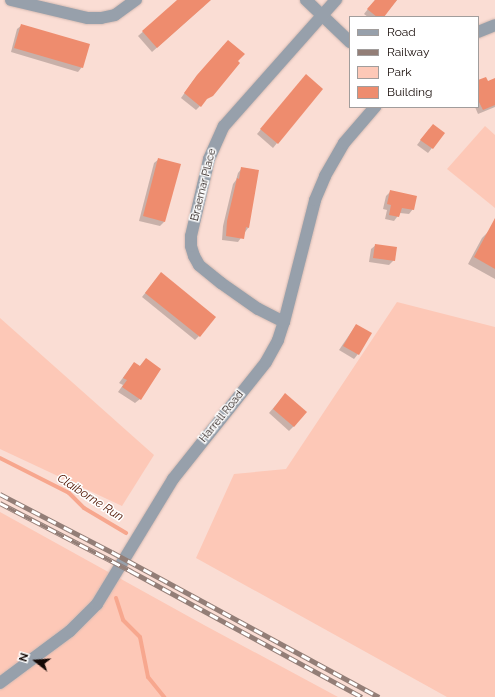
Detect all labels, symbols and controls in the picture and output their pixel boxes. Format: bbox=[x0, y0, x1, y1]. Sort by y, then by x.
legend bbox=[349, 16, 479, 108]
text: Road bbox=[387, 25, 416, 39]
text: Railway bbox=[387, 45, 429, 59]
text: Park bbox=[387, 65, 412, 79]
text: Building bbox=[387, 85, 433, 99]
street label: Braemar Place bbox=[189, 147, 219, 223]
street label: Harrell Road bbox=[197, 388, 247, 446]
water label: Claiborne Run bbox=[54, 471, 126, 525]
north arrow bbox=[16, 641, 56, 681]
text: N bbox=[17, 651, 31, 663]

